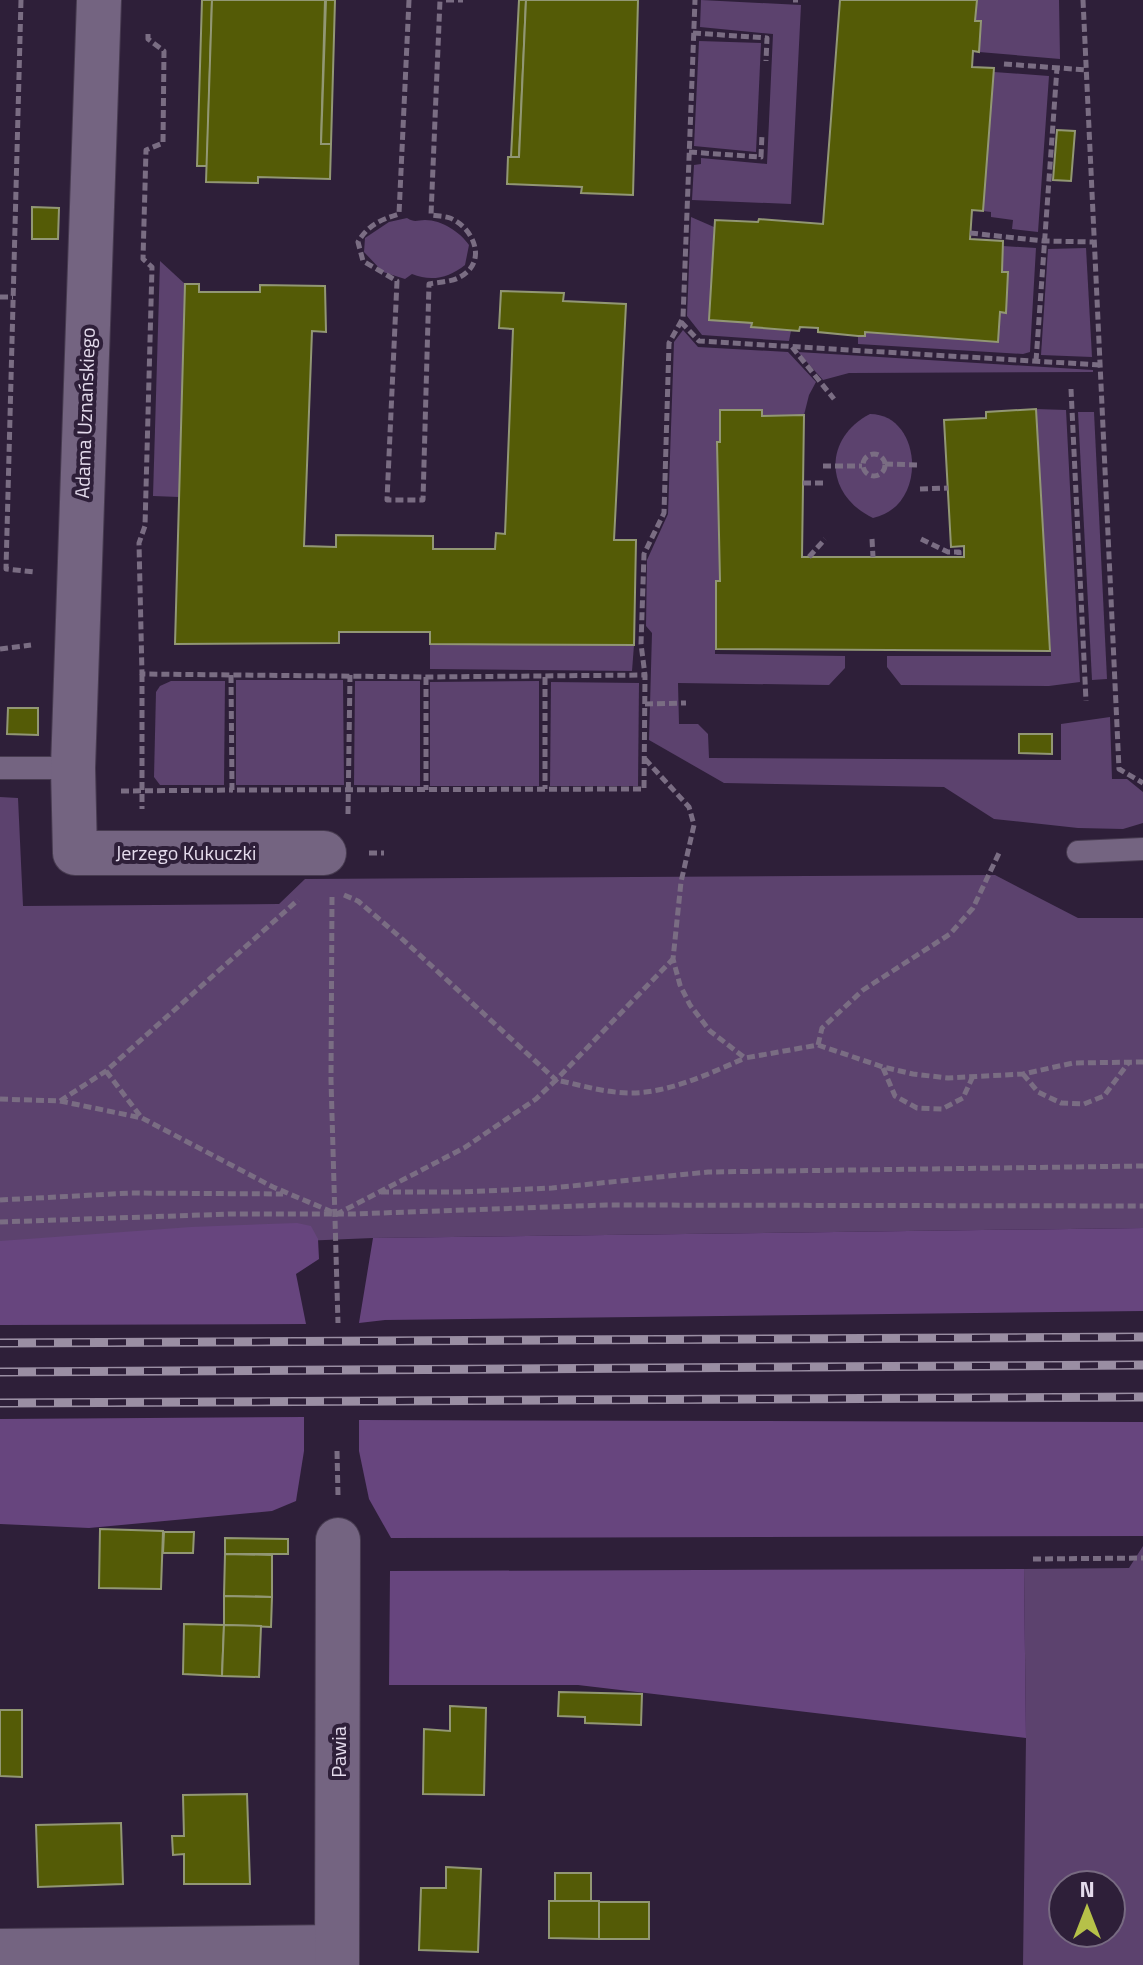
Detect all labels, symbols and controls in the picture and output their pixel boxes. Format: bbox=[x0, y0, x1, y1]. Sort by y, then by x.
street label: Adama Uznańskiego bbox=[66, 327, 103, 499]
street label: Jerzego Kukuczki bbox=[116, 837, 256, 868]
street label: Pawia bbox=[323, 1726, 354, 1778]
north arrow bbox=[1047, 1869, 1127, 1949]
text: N bbox=[1079, 1872, 1095, 1906]

